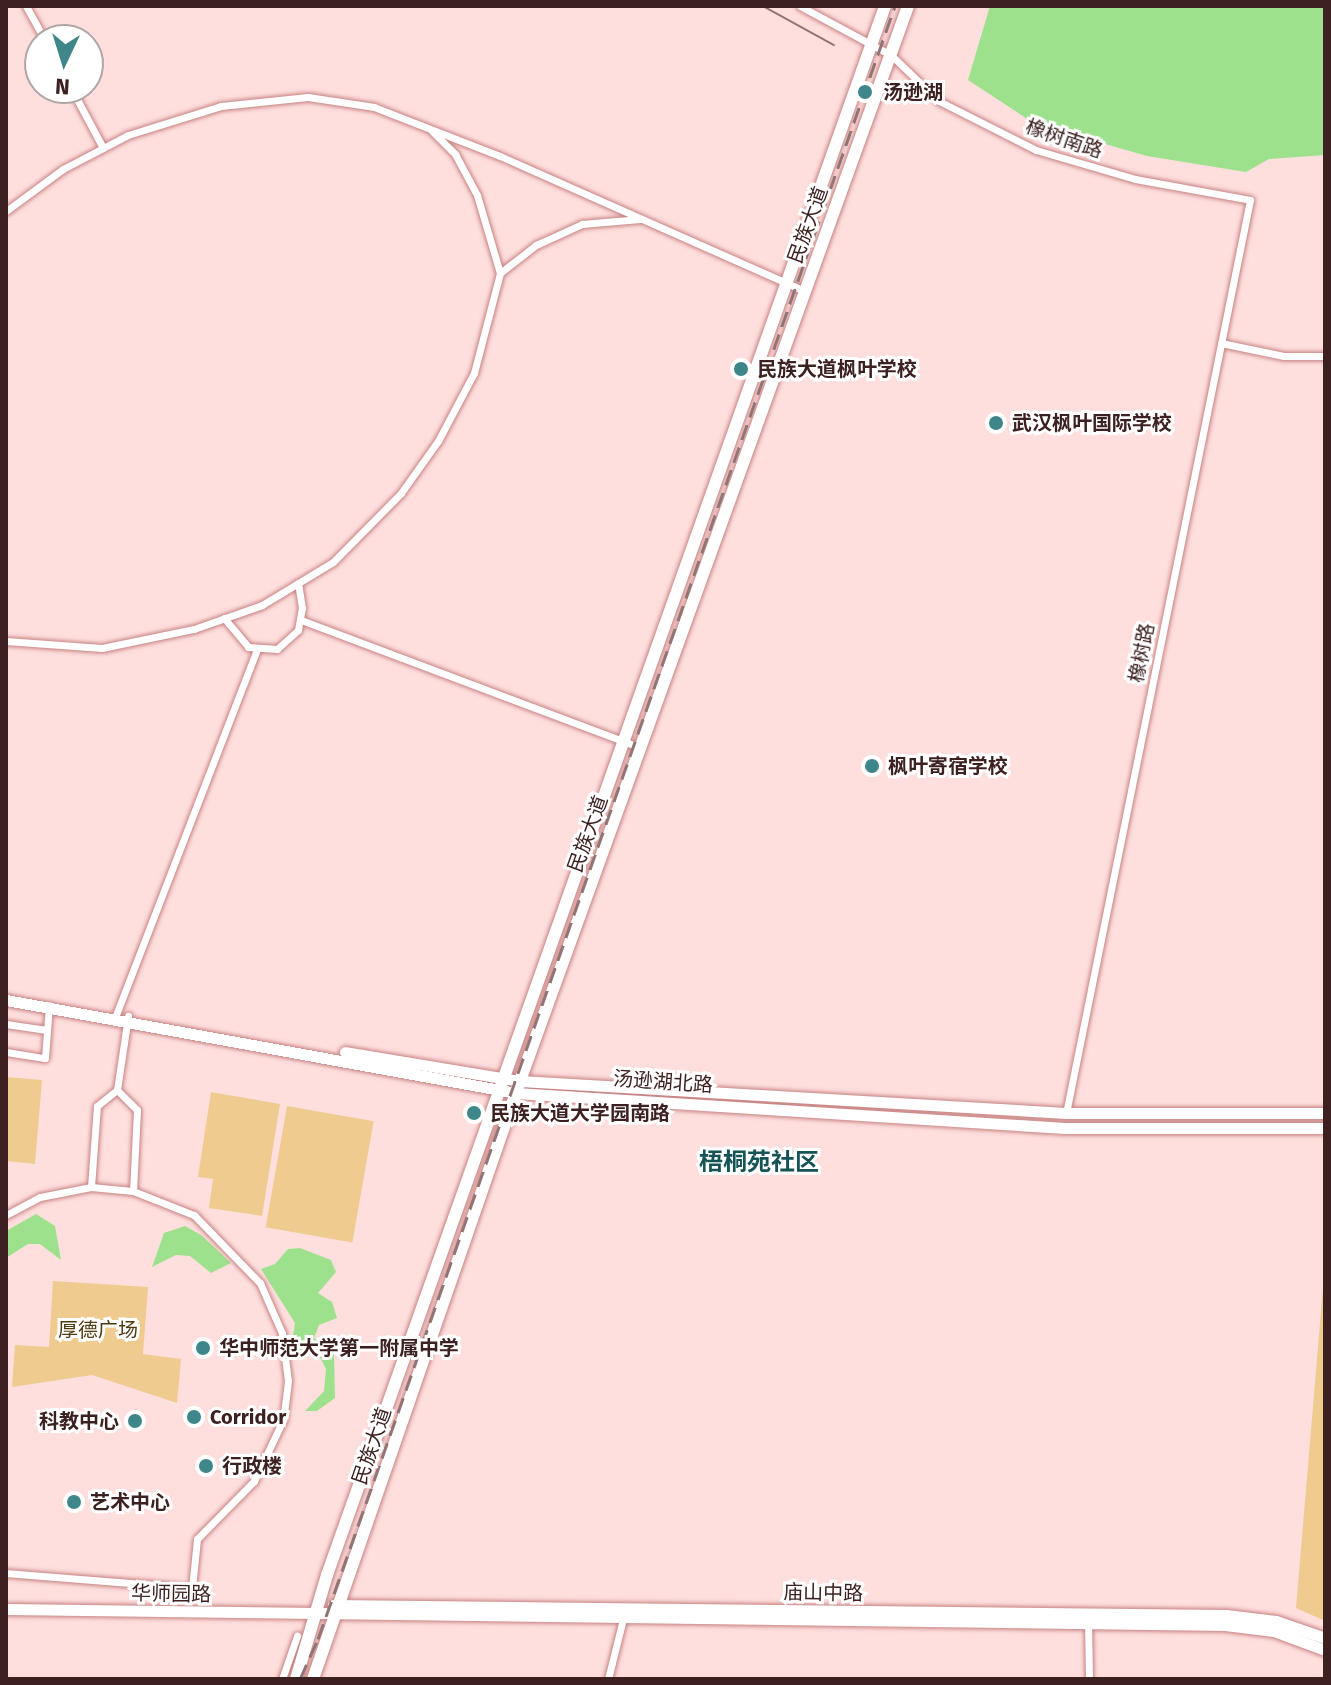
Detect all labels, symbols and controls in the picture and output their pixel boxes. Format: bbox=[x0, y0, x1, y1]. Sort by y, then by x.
north arrow bbox=[24, 24, 104, 104]
text: N bbox=[54, 72, 71, 100]
place label: 汤逊湖 bbox=[883, 80, 943, 104]
marker: 汤逊湖 bbox=[854, 81, 876, 103]
street label: 橡树南路 bbox=[1022, 115, 1106, 163]
street label: 民族大道 bbox=[783, 183, 833, 267]
place label: 民族大道枫叶学校 bbox=[757, 357, 917, 381]
marker: 民族大道枫叶学校 bbox=[732, 360, 750, 378]
place label: 武汉枫叶国际学校 bbox=[1012, 411, 1172, 435]
marker: 武汉枫叶国际学校 bbox=[987, 414, 1005, 432]
street label: 橡树路 bbox=[1124, 621, 1160, 685]
place label: 枫叶寄宿学校 bbox=[888, 754, 1008, 778]
marker: 枫叶寄宿学校 bbox=[863, 757, 881, 775]
street label: 民族大道 bbox=[563, 792, 613, 876]
street label: 汤逊湖北路 bbox=[612, 1067, 714, 1097]
place label: 民族大道大学园南路 bbox=[490, 1101, 670, 1125]
marker: 民族大道大学园南路 bbox=[465, 1104, 483, 1122]
district label: 梧桐苑社区 bbox=[699, 1149, 819, 1177]
park label: 厚德广场 bbox=[58, 1318, 138, 1342]
place label: 华中师范大学第一附属中学 bbox=[219, 1336, 459, 1360]
marker: 华中师范大学第一附属中学 bbox=[194, 1339, 212, 1357]
street label: 民族大道 bbox=[348, 1404, 396, 1488]
place label: Corridor bbox=[210, 1405, 286, 1429]
marker: Corridor bbox=[185, 1408, 203, 1426]
place label: 科教中心 bbox=[39, 1409, 119, 1433]
marker: 科教中心 bbox=[126, 1412, 144, 1430]
place label: 行政楼 bbox=[222, 1454, 282, 1478]
marker: 行政楼 bbox=[197, 1457, 215, 1475]
place label: 艺术中心 bbox=[90, 1490, 170, 1514]
marker: 艺术中心 bbox=[65, 1493, 83, 1511]
street label: 庙山中路 bbox=[783, 1580, 863, 1606]
street label: 华师园路 bbox=[131, 1581, 211, 1607]

